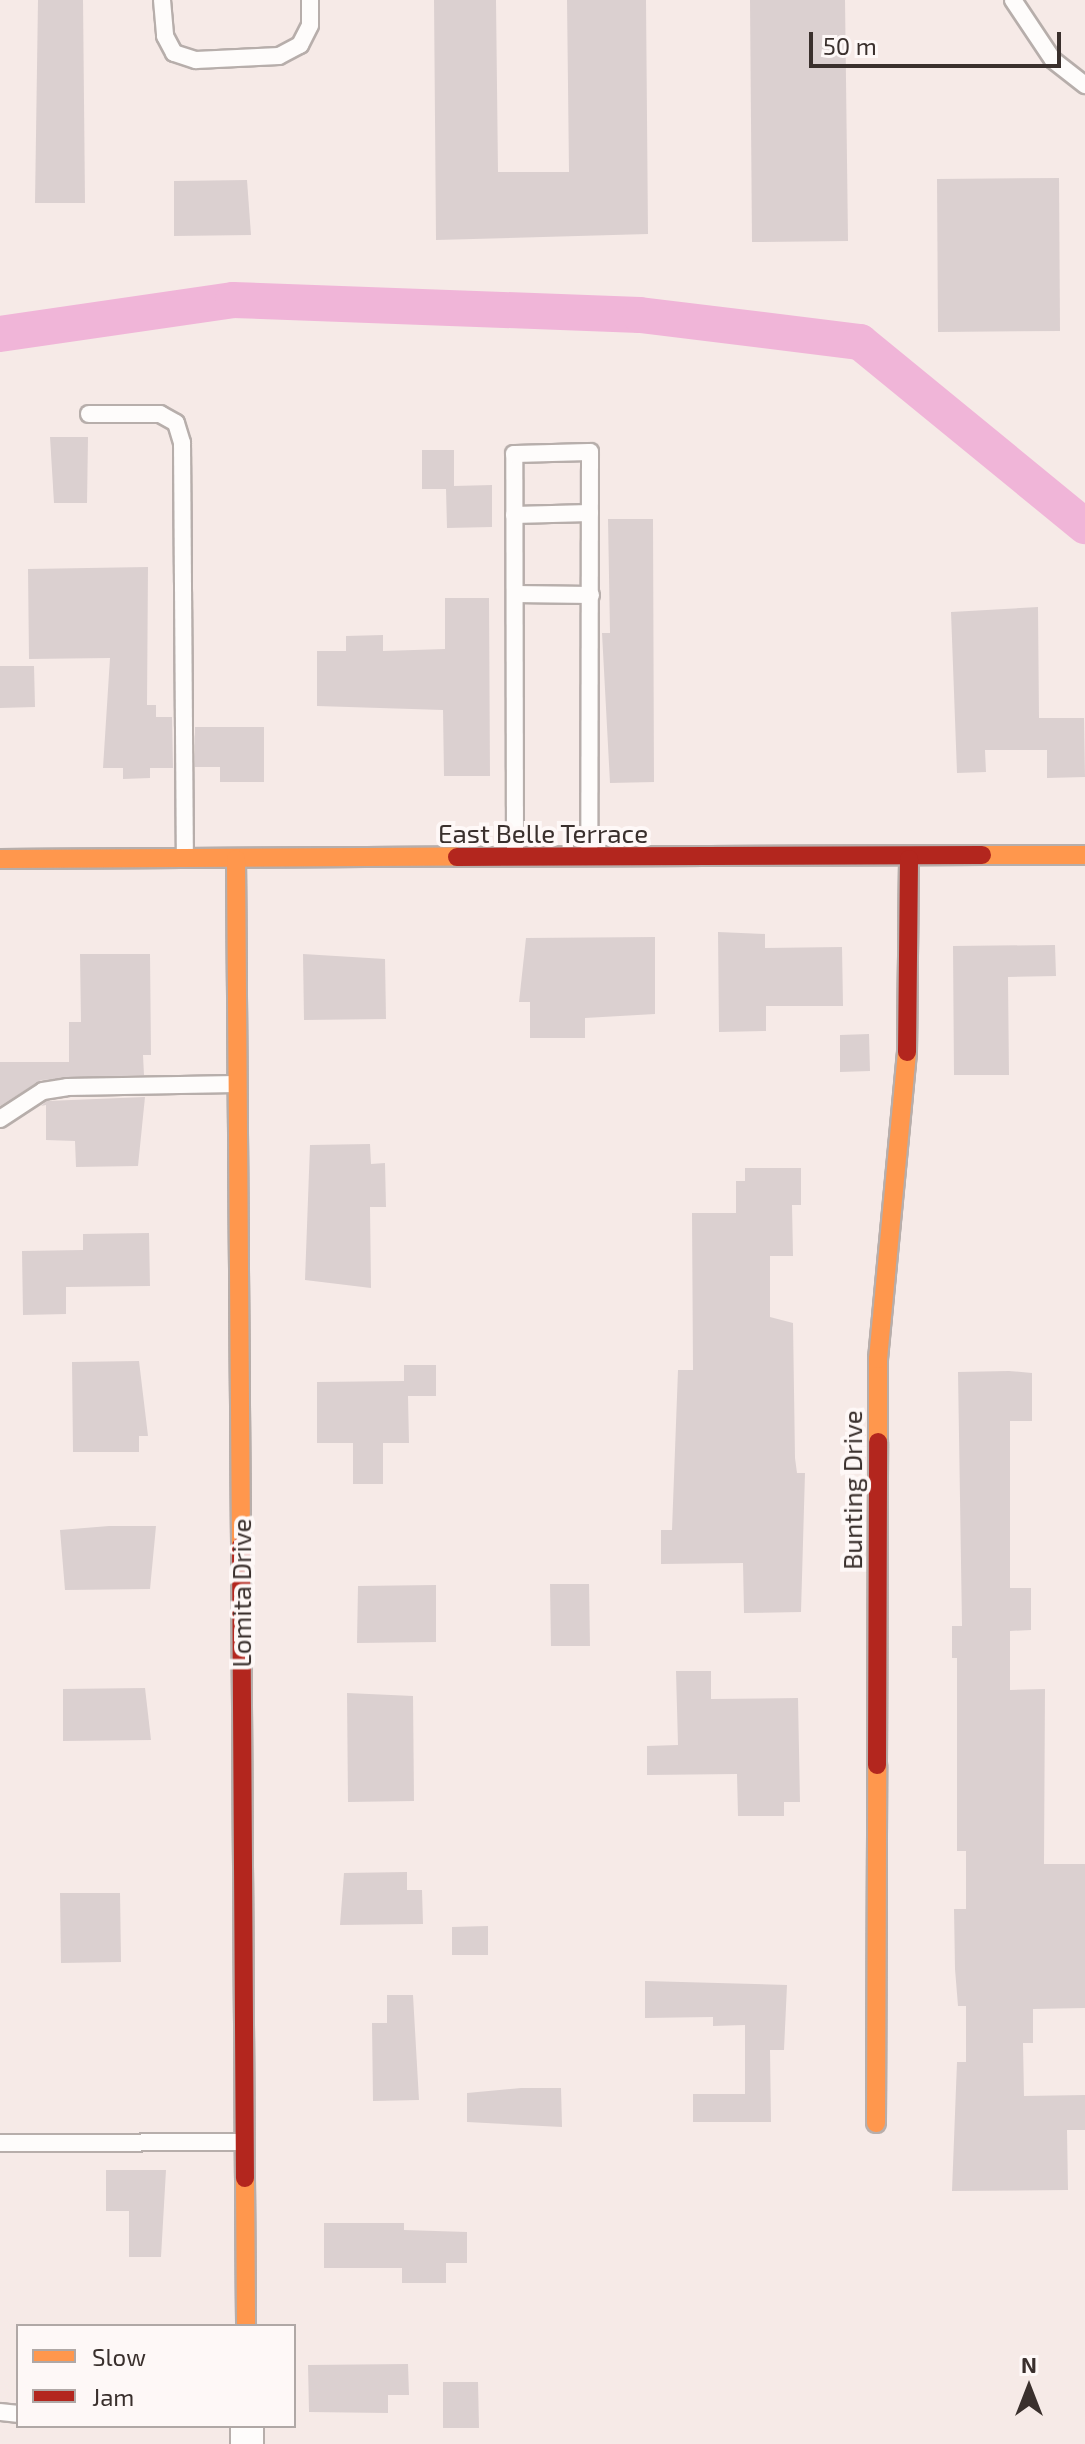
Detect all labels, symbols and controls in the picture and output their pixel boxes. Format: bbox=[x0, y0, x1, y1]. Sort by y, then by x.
scale bar bbox=[813, 16, 1065, 66]
text: 50 m bbox=[823, 31, 877, 60]
street label: East Belle Terrace bbox=[438, 817, 648, 849]
street label: Bunting Drive bbox=[836, 1410, 868, 1570]
street label: Lomita Drive bbox=[225, 1518, 257, 1668]
legend bbox=[16, 2324, 296, 2428]
text: Slow bbox=[92, 2342, 146, 2371]
north arrow bbox=[989, 2348, 1069, 2428]
text: N bbox=[1021, 2351, 1037, 2377]
text: Jam bbox=[92, 2382, 134, 2411]

